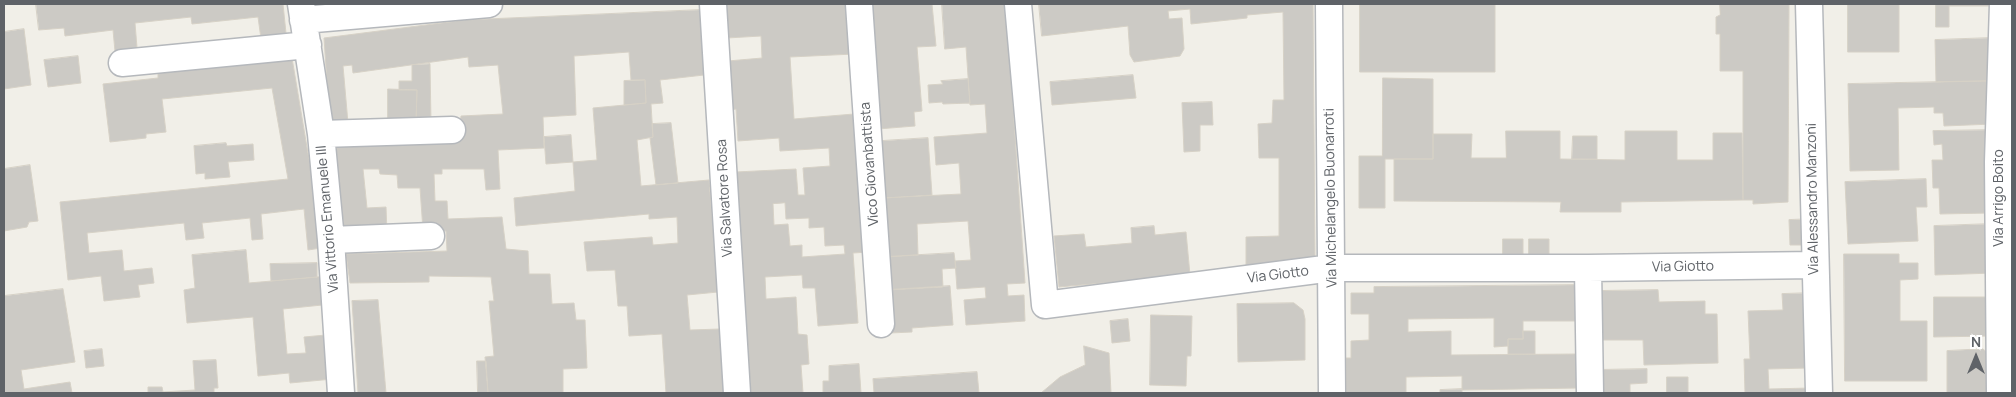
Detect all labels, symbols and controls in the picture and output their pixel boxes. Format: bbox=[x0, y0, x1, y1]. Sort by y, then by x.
street label: Vico Giovanbattista bbox=[857, 101, 883, 227]
street label: Via Michelangelo Buonarroti bbox=[1321, 108, 1341, 288]
street label: Via Alessandro Manzoni bbox=[1803, 123, 1823, 275]
street label: Via Salvatore Rosa bbox=[714, 139, 736, 257]
street label: Via Vittorio Emanuele III bbox=[313, 145, 343, 293]
street label: Via Arrigo Boito bbox=[1991, 149, 2007, 247]
street label: Via Giotto bbox=[1652, 258, 1714, 276]
street label: Via Giotto bbox=[1246, 263, 1310, 287]
north arrow bbox=[1951, 332, 2001, 382]
text: N bbox=[1971, 332, 1981, 351]

